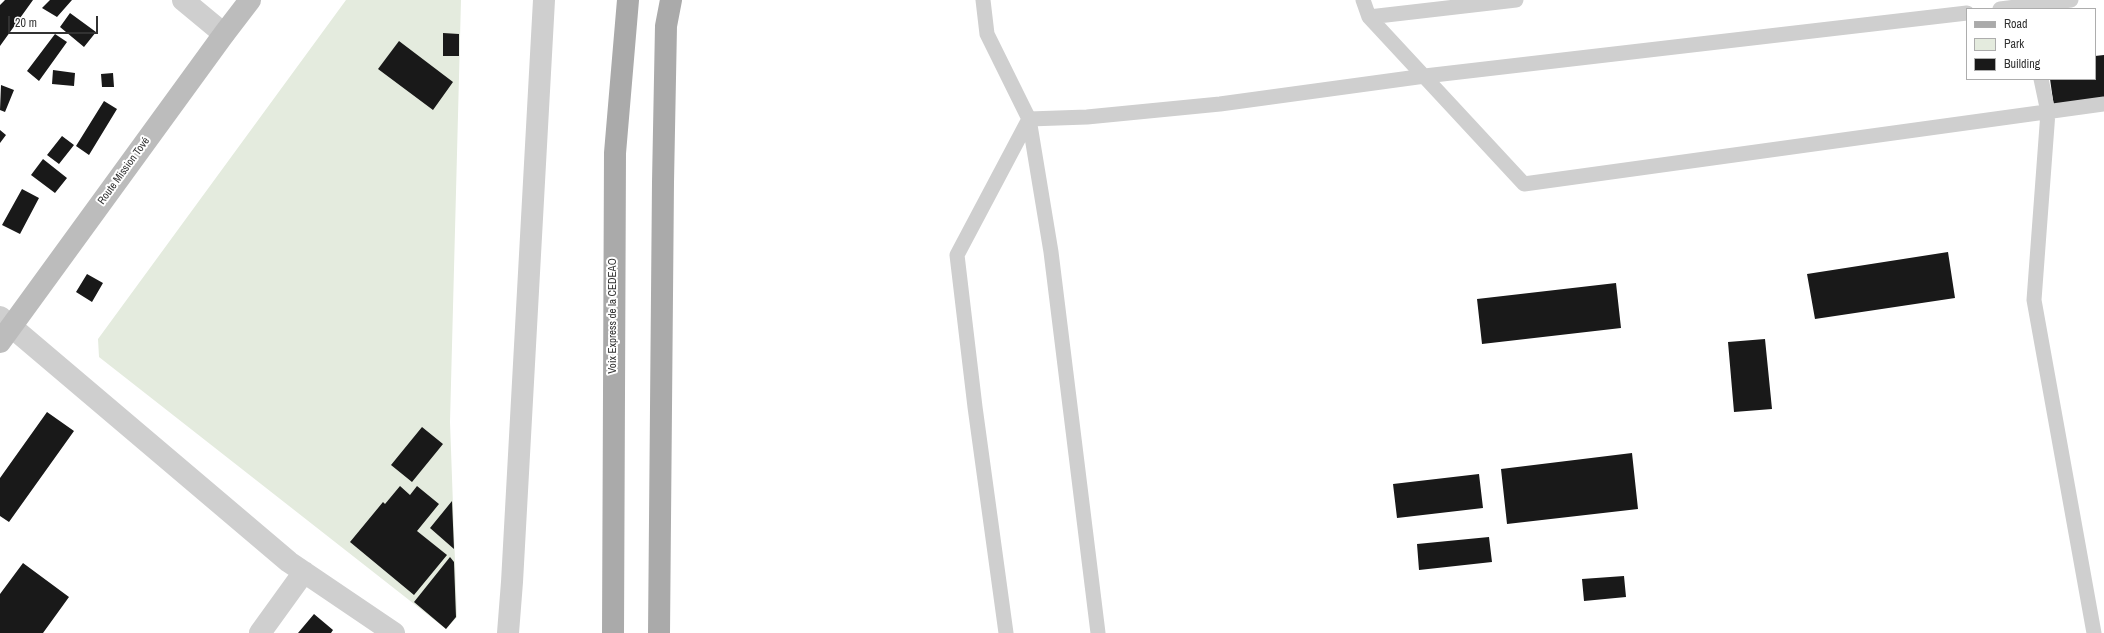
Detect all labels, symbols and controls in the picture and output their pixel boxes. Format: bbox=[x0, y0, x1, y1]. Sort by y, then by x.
scale bar bbox=[10, 8, 100, 34]
legend bbox=[1966, 8, 2096, 80]
text: 20 m bbox=[15, 15, 37, 31]
text: Road bbox=[2004, 16, 2028, 32]
text: Park bbox=[2004, 36, 2024, 52]
text: Building bbox=[2004, 56, 2040, 72]
street label: Route Mission Tové bbox=[95, 135, 153, 207]
street label: Voix Express de la CEDEAO bbox=[606, 258, 620, 374]

